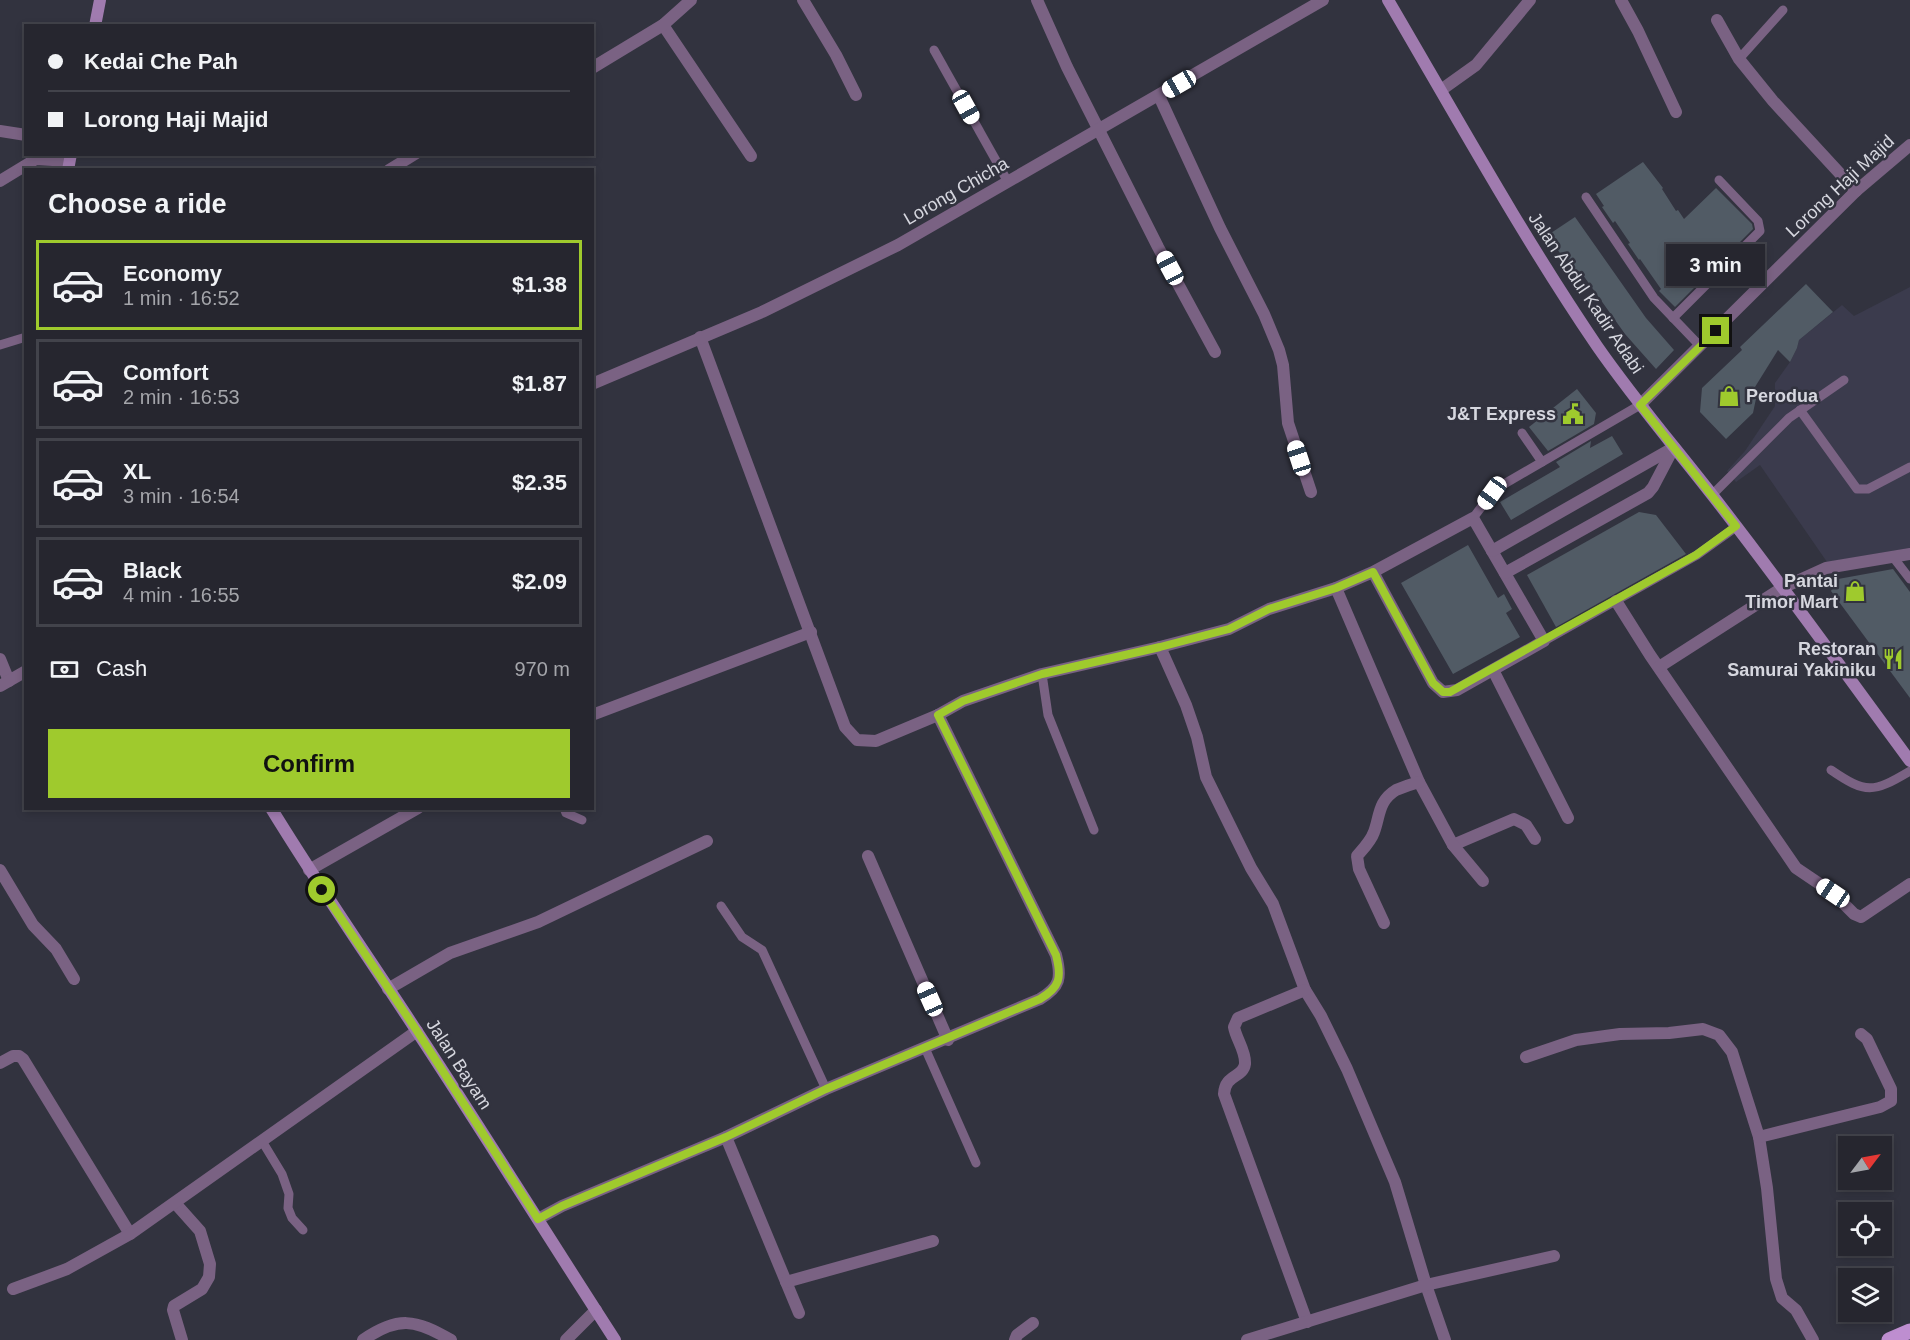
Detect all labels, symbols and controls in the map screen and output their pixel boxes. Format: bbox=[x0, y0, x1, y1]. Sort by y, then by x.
text: Kedai Che Pah bbox=[84, 49, 238, 74]
car bbox=[1159, 67, 1199, 101]
car bbox=[949, 87, 983, 127]
text: Lorong Haji Majid bbox=[84, 107, 269, 132]
street label: Lorong Haji Majid bbox=[1782, 131, 1898, 241]
street label: Lorong Chicha bbox=[900, 153, 1013, 229]
text: Choose a ride bbox=[48, 189, 227, 219]
street label: Jalan Abdul Kadir Adabi bbox=[1525, 209, 1647, 377]
callout: 3 min bbox=[1666, 244, 1766, 286]
car bbox=[1154, 248, 1186, 288]
text: 3 min bbox=[1689, 254, 1742, 276]
icon: car bbox=[51, 258, 105, 312]
text: Economy bbox=[123, 261, 222, 286]
text: $1.38 bbox=[512, 272, 567, 297]
text: 1 min · 16:52 bbox=[123, 287, 240, 309]
route end bbox=[1702, 317, 1729, 344]
icon: car bbox=[51, 357, 105, 411]
text: Comfort bbox=[123, 360, 209, 385]
text: $1.87 bbox=[512, 371, 567, 396]
shop icon: Perodua bbox=[1717, 384, 1741, 408]
text: 2 min · 16:53 bbox=[123, 386, 240, 408]
place label: Perodua bbox=[1746, 386, 1819, 406]
public building icon: J&T Express bbox=[1561, 402, 1585, 426]
place label: J&T Express bbox=[1447, 404, 1556, 424]
car bbox=[1285, 438, 1313, 478]
icon: car bbox=[51, 456, 105, 510]
text: XL bbox=[123, 459, 151, 484]
text: $2.35 bbox=[512, 470, 567, 495]
car bbox=[1474, 473, 1510, 513]
text: 3 min · 16:54 bbox=[123, 485, 240, 507]
icon: car bbox=[51, 555, 105, 609]
text: Black bbox=[123, 558, 182, 583]
text: $2.09 bbox=[512, 569, 567, 594]
place label: Pantai Timor Mart bbox=[1745, 571, 1838, 612]
shop icon: Pantai Timor Mart bbox=[1843, 579, 1867, 603]
text: 4 min · 16:55 bbox=[123, 584, 240, 606]
place label: Restoran Samurai Yakiniku bbox=[1727, 639, 1876, 680]
restaurant icon: Restoran Samurai Yakiniku bbox=[1881, 647, 1905, 671]
icon: cash bbox=[48, 653, 81, 686]
text: Cash bbox=[96, 656, 147, 681]
text: 970 m bbox=[514, 658, 570, 680]
button: Confirm bbox=[48, 729, 570, 798]
car bbox=[1813, 875, 1853, 911]
route start bbox=[308, 876, 335, 903]
car bbox=[914, 979, 946, 1019]
street label: Jalan Bayam bbox=[422, 1015, 496, 1113]
north arrow bbox=[1838, 1136, 1892, 1190]
map controls bbox=[1838, 1136, 1892, 1322]
button: locate bbox=[1838, 1202, 1892, 1256]
button: layers bbox=[1838, 1268, 1892, 1322]

